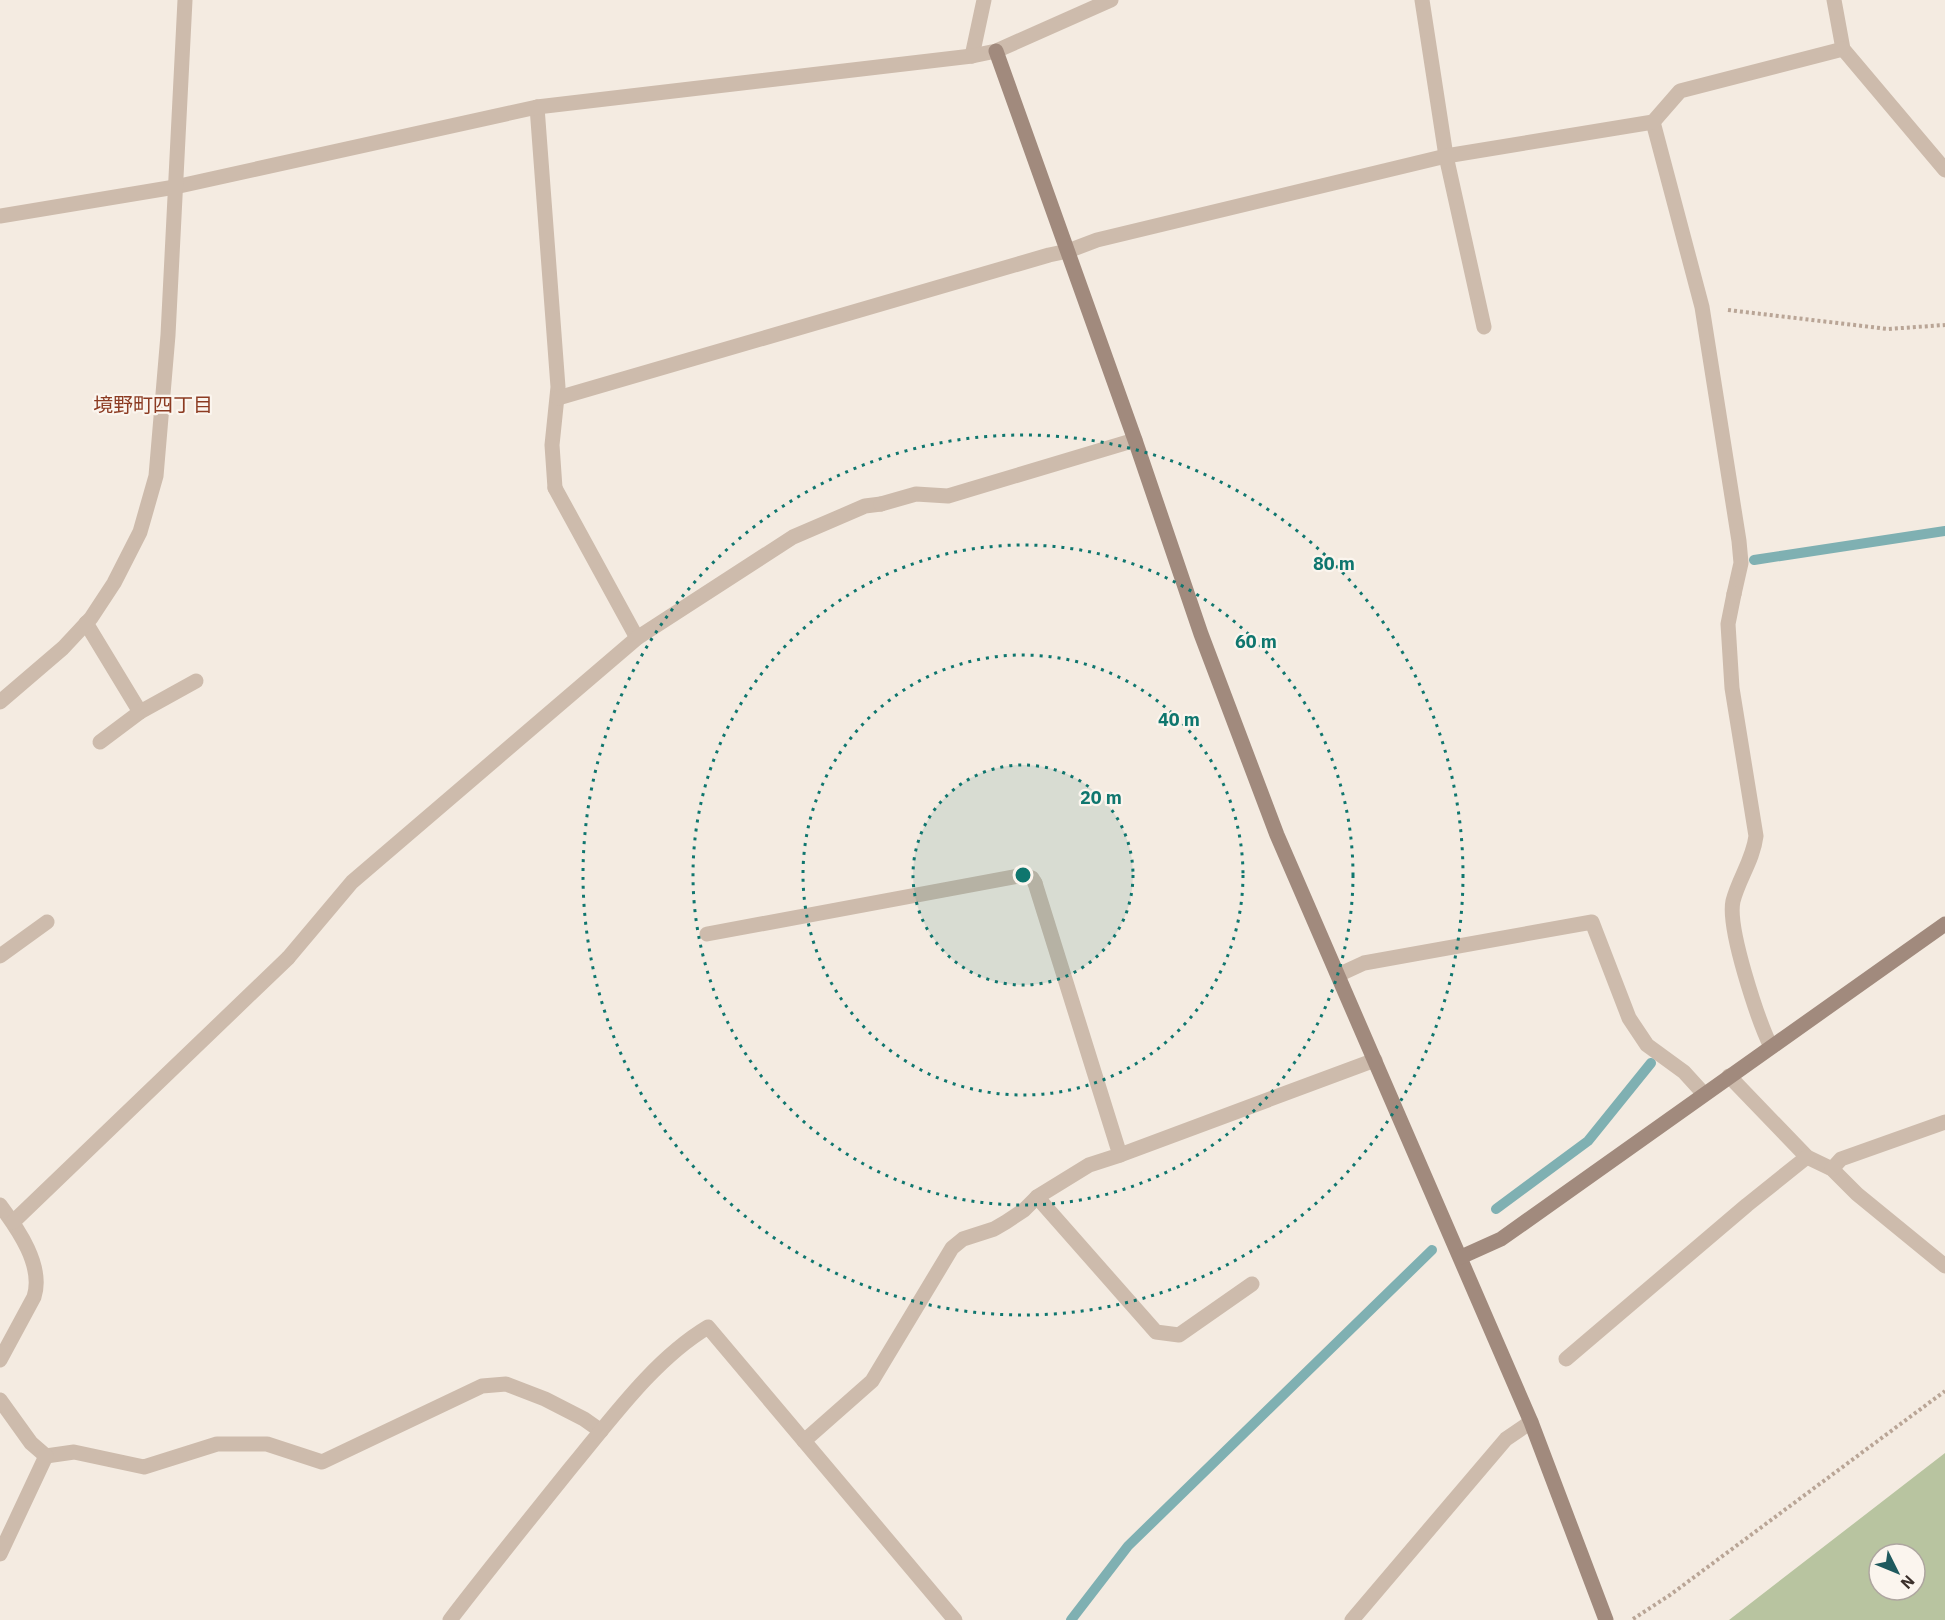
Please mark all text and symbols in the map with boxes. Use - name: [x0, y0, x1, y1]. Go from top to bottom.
- district label: 境野町四丁目: [93, 391, 213, 418]
- text: 80 m: [1313, 552, 1355, 575]
- text: 60 m: [1235, 630, 1277, 653]
- text: 40 m: [1158, 708, 1200, 731]
- text: 20 m: [1080, 786, 1122, 809]
- centre of rings: [1013, 865, 1033, 885]
- north arrow: [1867, 1542, 1927, 1602]
- text: N: [1897, 1571, 1919, 1593]

